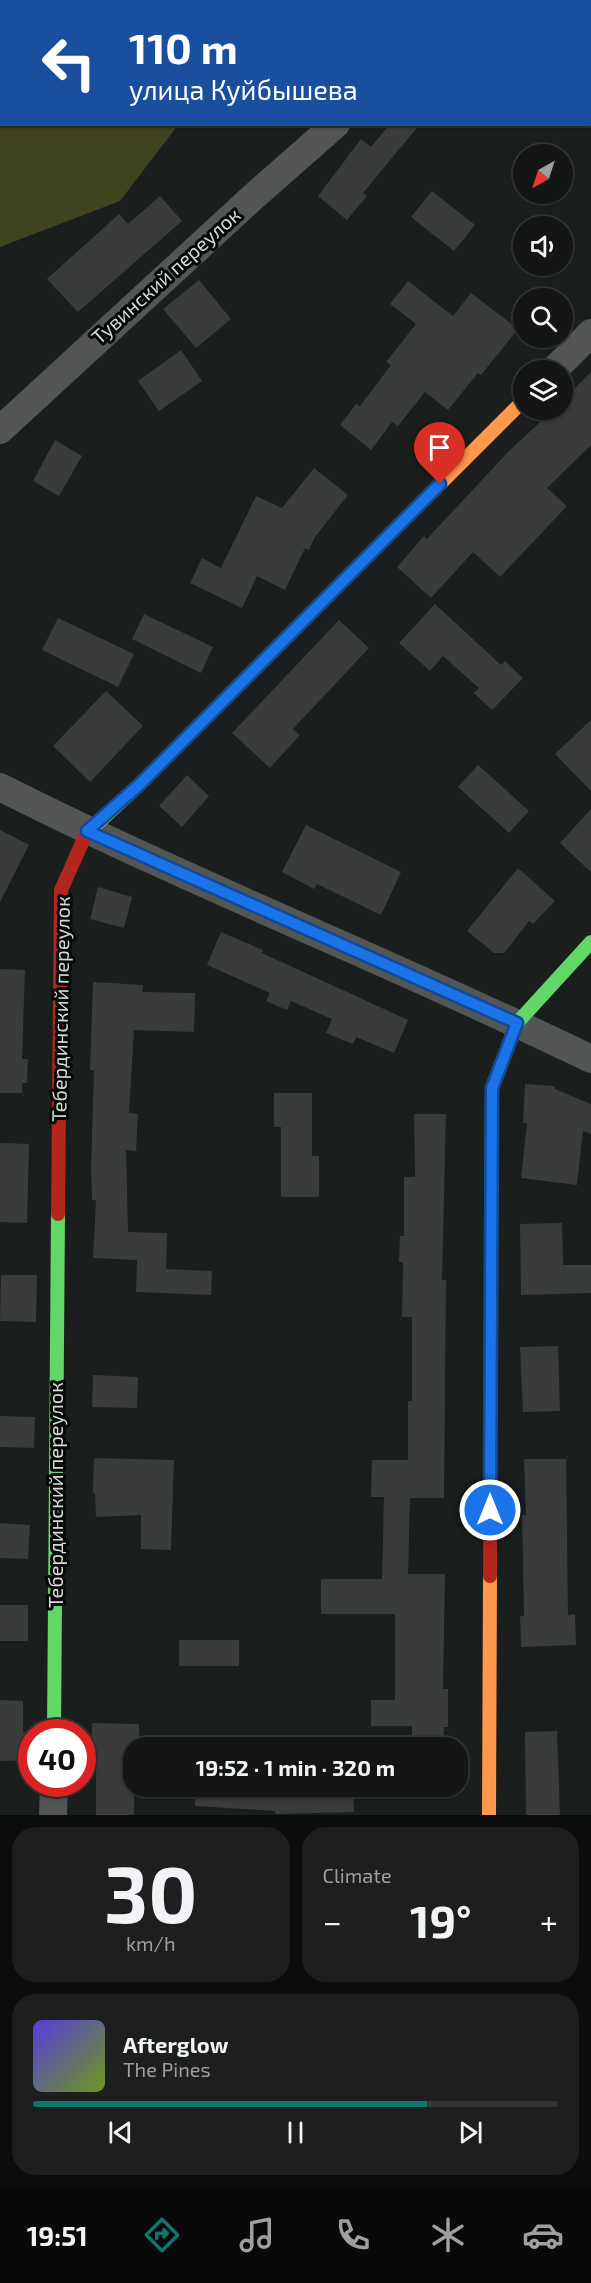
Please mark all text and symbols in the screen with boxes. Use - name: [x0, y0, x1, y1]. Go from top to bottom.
- text: 110 m: [129, 22, 238, 72]
- icon: left: [30, 24, 108, 102]
- text: улица Куйбышева: [129, 73, 358, 105]
- north arrow: [513, 144, 573, 204]
- map controls: [513, 144, 573, 420]
- street label: Тувинский переулок: [86, 202, 246, 349]
- button: sound: [513, 216, 573, 276]
- button: search: [513, 288, 573, 348]
- button: layers: [513, 360, 573, 420]
- pin: [414, 422, 465, 484]
- icon: arrive: [423, 431, 456, 464]
- street label: Тебердинский переулок: [46, 896, 75, 1122]
- street label: Тебердинский переулок: [43, 1382, 68, 1608]
- position arrow: [458, 1478, 522, 1542]
- speed limit sign: 40: [18, 1719, 96, 1797]
- text: 19:52 · 1 min · 320 m: [196, 1754, 395, 1780]
- text: 30: [104, 1845, 197, 1939]
- text: Climate: [323, 1863, 392, 1887]
- text: 19°: [410, 1893, 472, 1947]
- text: −: [323, 1901, 342, 1941]
- text: +: [540, 1901, 558, 1941]
- text: km/h: [126, 1931, 176, 1955]
- text: Afterglow: [123, 2031, 228, 2057]
- text: The Pines: [123, 2057, 211, 2081]
- icon: previous: [104, 2116, 137, 2149]
- icon: pause: [279, 2116, 312, 2149]
- icon: next: [454, 2116, 487, 2149]
- icon: directions: [141, 2214, 183, 2256]
- icon: music: [236, 2214, 278, 2256]
- icon: phone: [332, 2214, 374, 2256]
- icon: climate: [427, 2214, 469, 2256]
- icon: car: [522, 2214, 564, 2256]
- text: 19:51: [27, 2219, 88, 2251]

